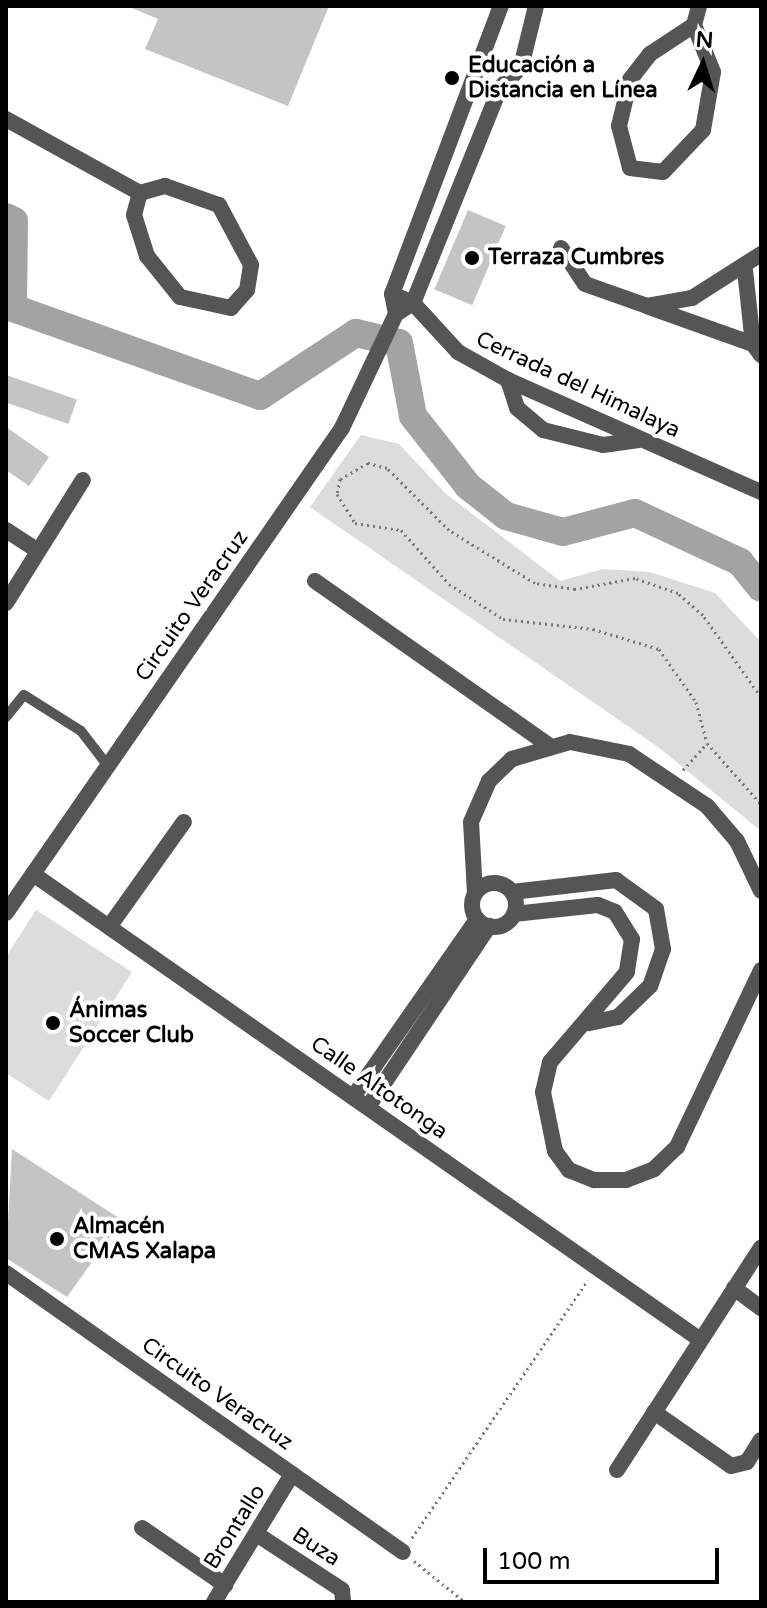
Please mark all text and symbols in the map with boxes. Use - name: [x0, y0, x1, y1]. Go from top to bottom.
- north arrow: [663, 24, 743, 104]
- text: N: [695, 26, 714, 54]
- place label: Educación a Distancia en Línea: [468, 52, 658, 104]
- marker: Educación a Distancia en Línea: [443, 69, 461, 87]
- place label: Terraza Cumbres: [488, 245, 664, 271]
- marker: Terraza Cumbres: [463, 249, 481, 267]
- street label: Cerrada del Himalaya: [472, 326, 684, 444]
- street label: Circuito Veracruz: [130, 525, 254, 687]
- place label: Ánimas Soccer Club: [69, 997, 194, 1048]
- marker: Ánimas Soccer Club: [44, 1014, 62, 1032]
- street label: Calle Altotonga: [305, 1031, 453, 1145]
- place label: Almacén CMAS Xalapa: [73, 1213, 216, 1264]
- marker: Almacén CMAS Xalapa: [48, 1230, 66, 1248]
- street label: Circuito Veracruz: [136, 1332, 298, 1456]
- street label: Brontallo: [199, 1480, 271, 1574]
- street label: Buza: [287, 1522, 345, 1572]
- scale bar: [487, 1532, 723, 1582]
- text: 100 m: [497, 1547, 571, 1576]

